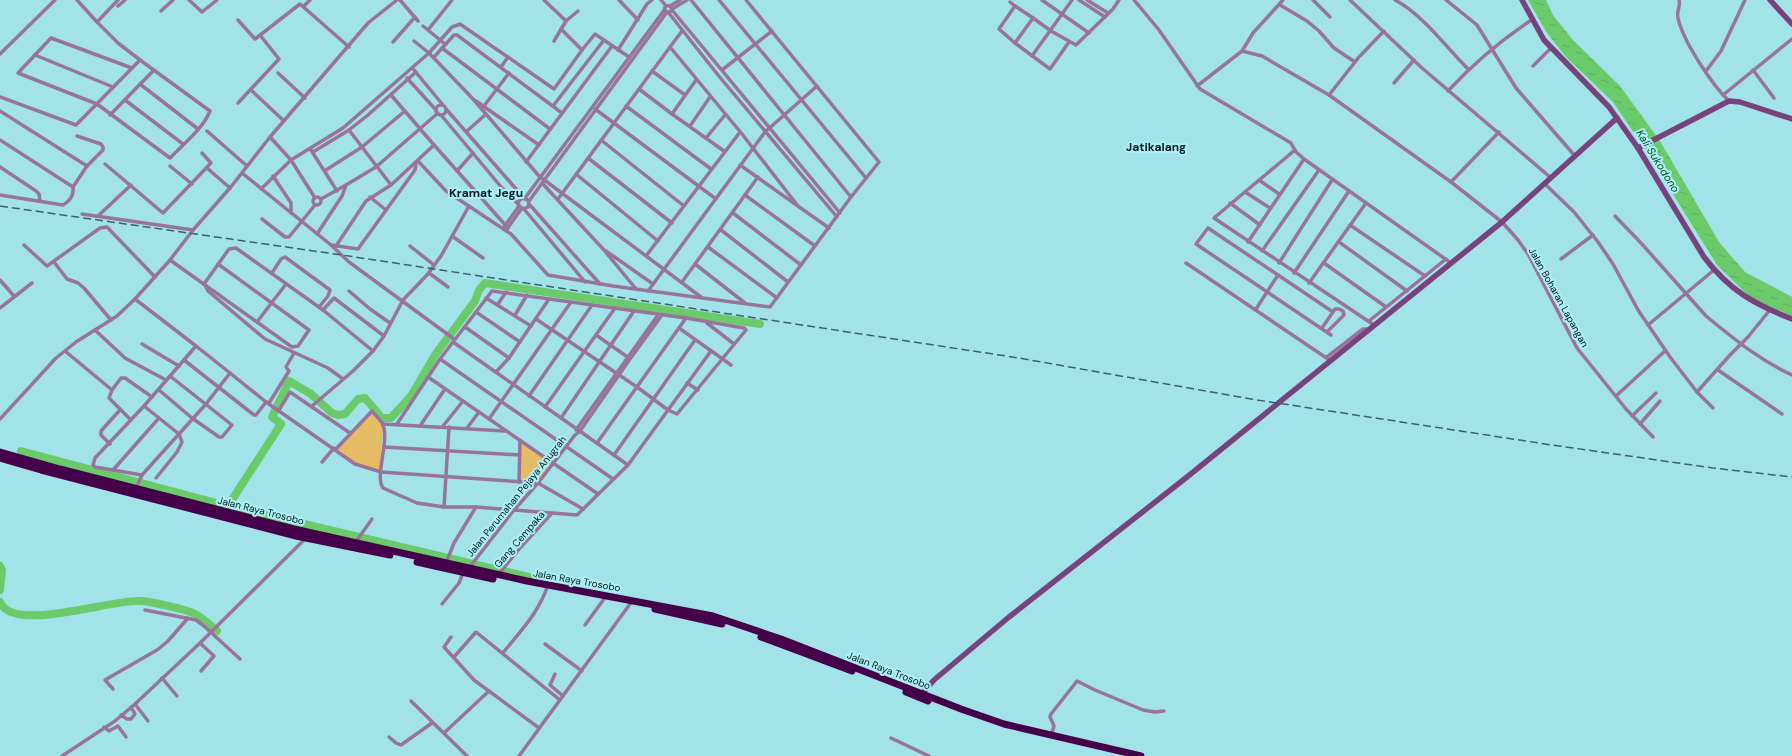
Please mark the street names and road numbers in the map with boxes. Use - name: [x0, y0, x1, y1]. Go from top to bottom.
- street label: Jalan Boharan Lapangan: [1526, 245, 1592, 350]
- street label: Jalan Perumahan Pejaya Anugrah: [464, 433, 569, 559]
- street label: Jalan Raya Trosobo: [216, 493, 305, 528]
- street label: Gang Cempaka: [491, 508, 548, 570]
- street label: Jalan Raya Trosobo: [532, 566, 622, 595]
- street label: Jalan Raya Trosobo: [845, 649, 933, 692]

